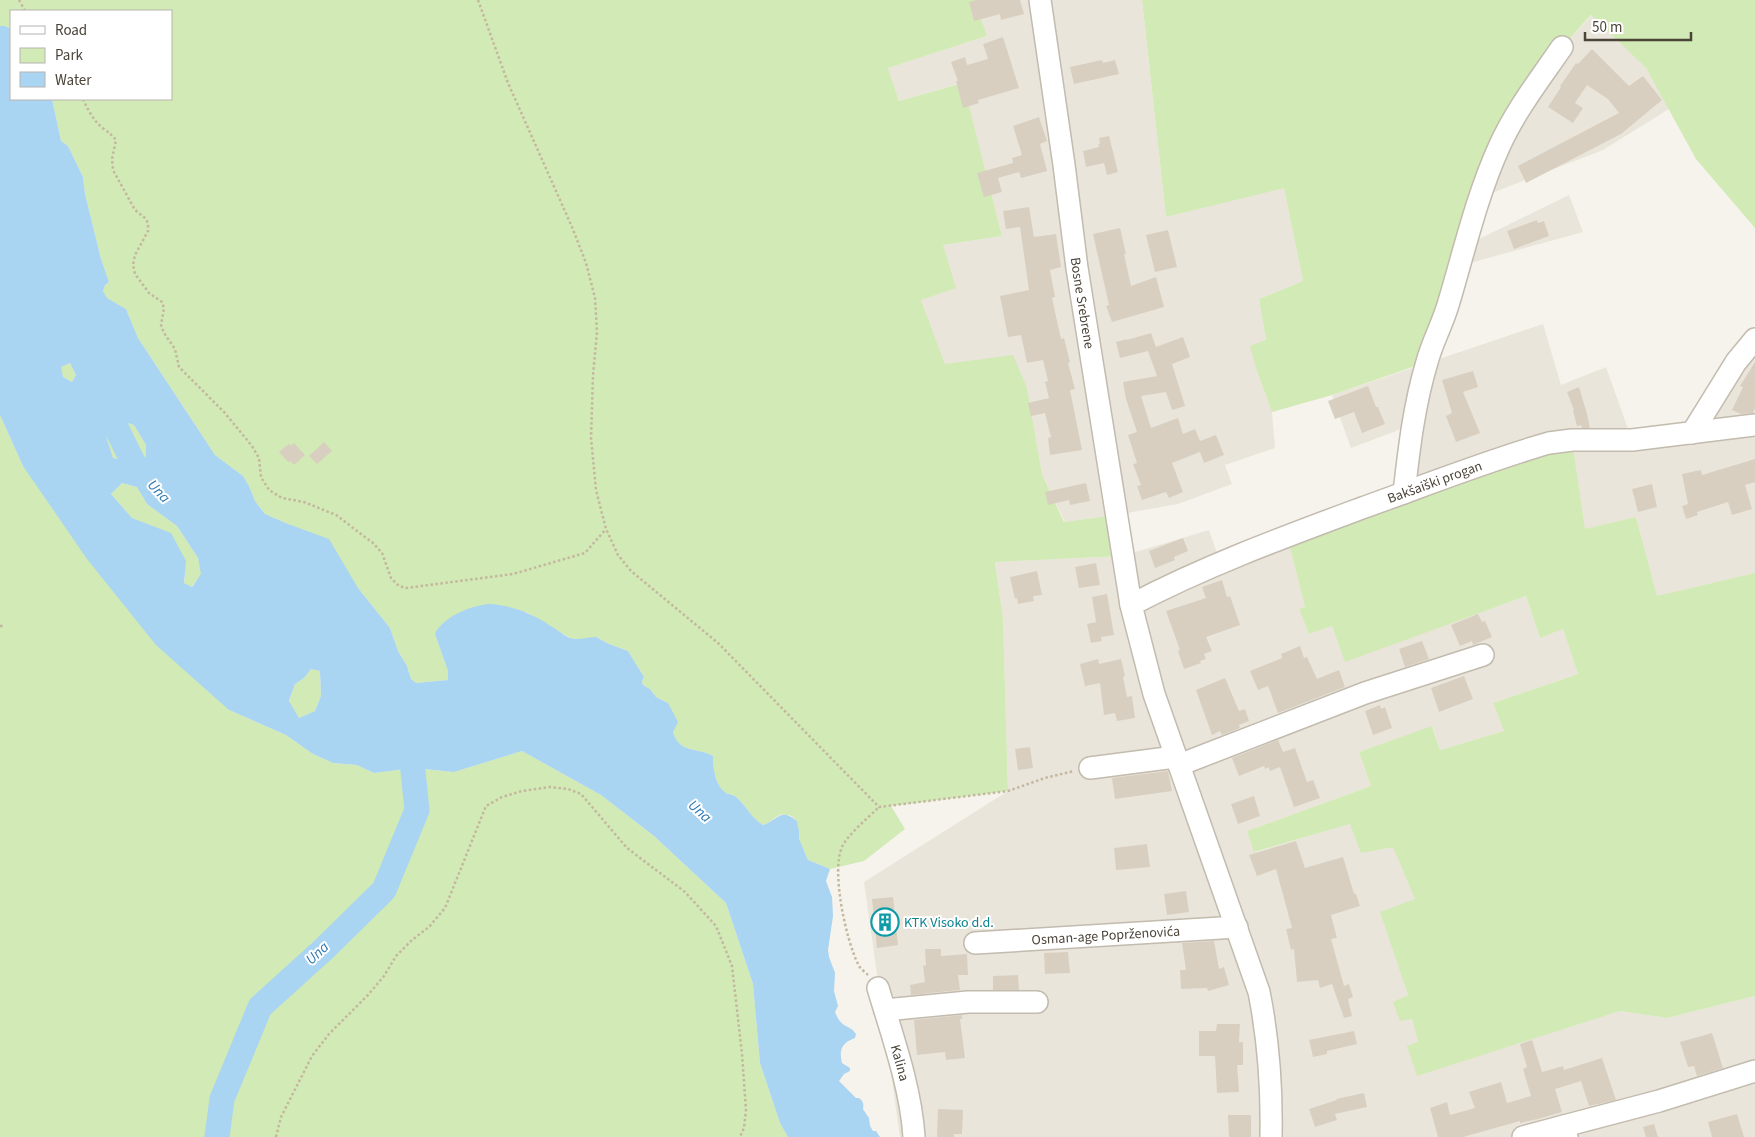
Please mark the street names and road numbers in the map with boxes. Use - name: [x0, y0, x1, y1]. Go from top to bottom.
- street label: Bosne Srebrene: [1065, 256, 1099, 350]
- street label: Bakšaiški progan: [1385, 456, 1485, 509]
- street label: Osman-age Poprženovića: [1031, 922, 1181, 951]
- street label: Kalina: [885, 1042, 914, 1083]

